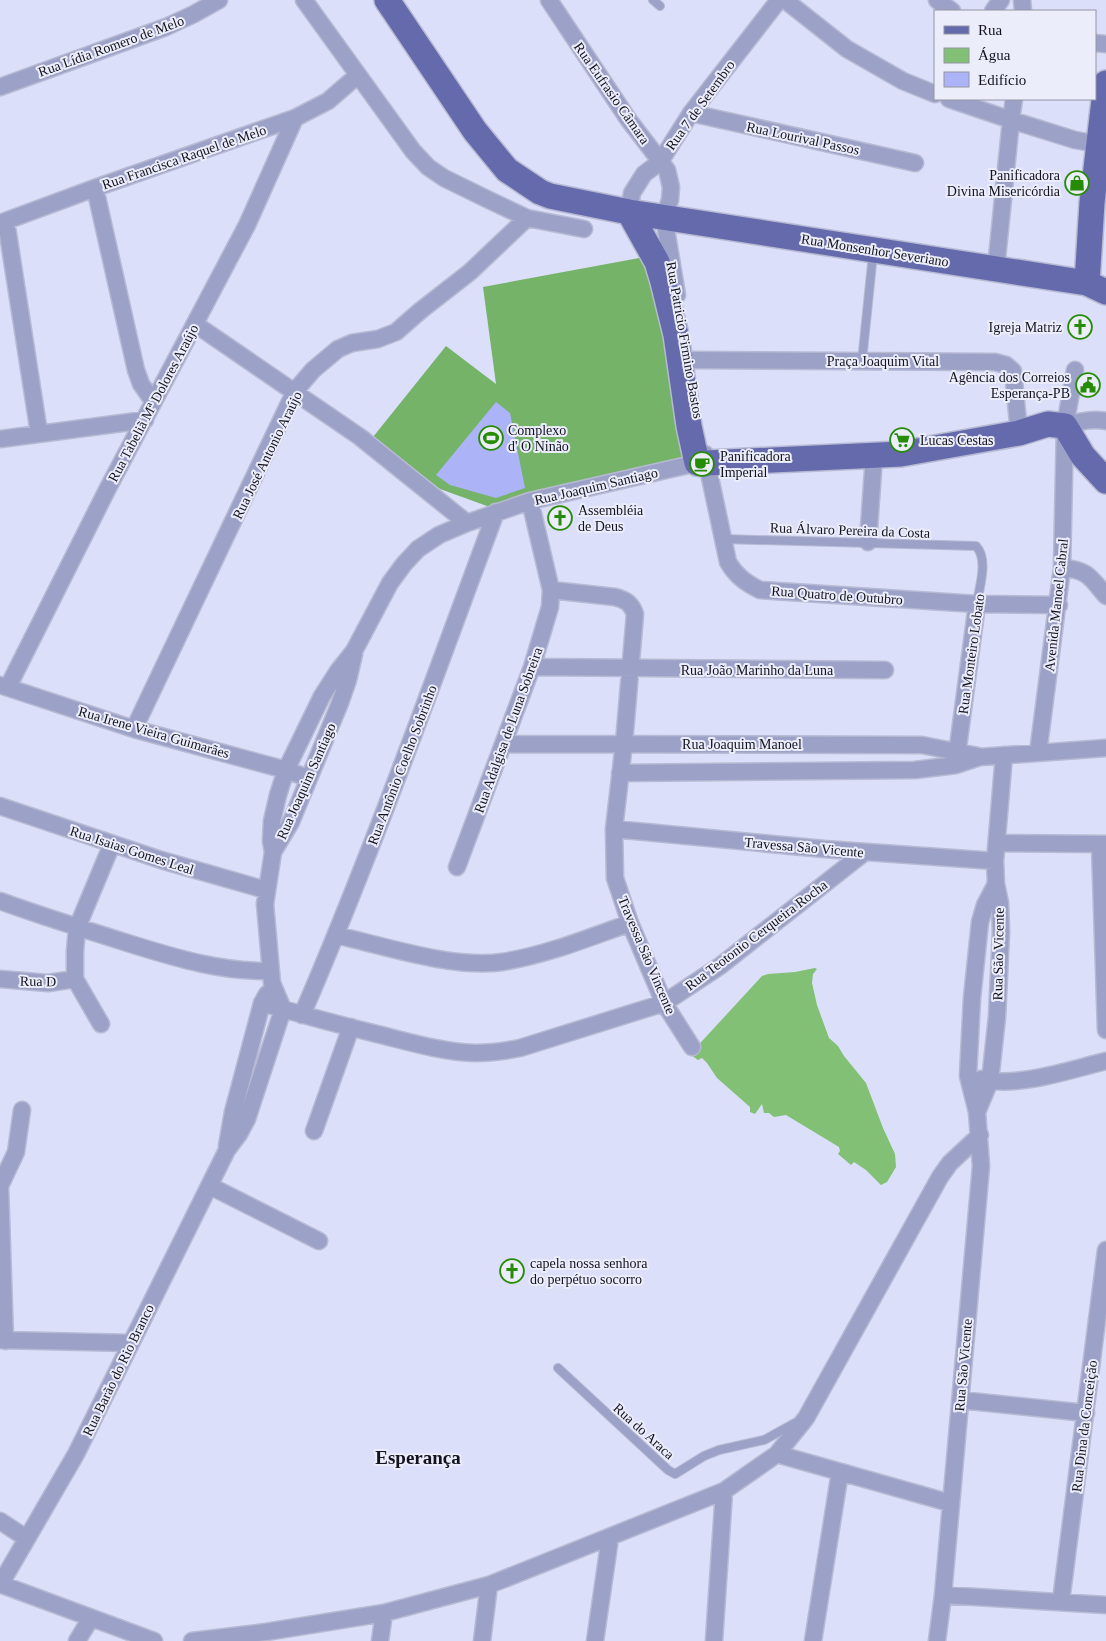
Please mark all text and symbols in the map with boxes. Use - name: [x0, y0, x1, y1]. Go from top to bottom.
- legend: [934, 10, 1096, 100]
- street label: Rua Lídia Romero de Melo: [36, 13, 186, 80]
- text: Rua: [978, 22, 1003, 38]
- street label: Rua Eufrasio Câmara: [571, 40, 653, 148]
- text: Água: [978, 47, 1011, 63]
- street label: Rua 7 de Setembro: [663, 58, 738, 153]
- text: Edifício: [978, 72, 1026, 88]
- street label: Rua Lourival Passos: [745, 119, 861, 158]
- street label: Rua Francisca Raquel de Melo: [100, 122, 268, 193]
- place label: Panificadora Divina Misericórdia: [947, 168, 1061, 199]
- shop icon: Panificadora Divina Misericórdia: [1064, 170, 1090, 196]
- street label: Rua Monsenhor Severiano: [800, 231, 950, 270]
- street label: Rua Patricio Firmino Bastos: [663, 260, 706, 420]
- church icon: Igreja Matriz: [1067, 314, 1093, 340]
- place label: Igreja Matriz: [989, 320, 1062, 335]
- street label: Rua Tabeliã Mª Dolores Araújo: [105, 322, 201, 484]
- street label: Praça Joaquim Vital: [827, 354, 939, 369]
- place label: Agência dos Correios Esperança-PB: [949, 370, 1070, 401]
- public building icon: Agência dos Correios Esperança-PB: [1075, 372, 1101, 398]
- street label: Rua José Antonio Araújo: [230, 389, 305, 522]
- place label: Complexo d' O Ninão: [508, 423, 569, 454]
- sports icon: Complexo d' O Ninão: [478, 425, 504, 451]
- supermarket icon: Lucas Cestas: [889, 427, 915, 453]
- place label: Lucas Cestas: [920, 433, 993, 448]
- place label: Panificadora Imperial: [720, 449, 792, 480]
- cafe icon: Panificadora Imperial: [689, 451, 715, 477]
- street label: Rua Joaquim Santiago: [533, 465, 659, 508]
- place label: Assembléia de Deus: [578, 503, 644, 534]
- church icon: Assembléia de Deus: [547, 505, 573, 531]
- street label: Rua Álvaro Pereira da Costa: [770, 519, 931, 541]
- street label: Avenida Manoel Cabral: [1042, 538, 1071, 672]
- street label: Rua Quatro de Outubro: [771, 583, 903, 608]
- street label: Rua Monteiro Lobato: [956, 593, 987, 715]
- street label: Rua Adalgisa de Luna Sobreira: [472, 645, 546, 815]
- street label: Rua João Marinho da Luna: [681, 663, 834, 678]
- street label: Rua Antônio Coelho Sobrinho: [365, 683, 440, 847]
- street label: Rua Irene Vieira Guimarães: [77, 704, 231, 761]
- street label: Rua Joaquim Santiago: [274, 721, 339, 842]
- street label: Rua Joaquim Manoel: [682, 737, 802, 752]
- street label: Rua Isaias Gomes Leal: [68, 823, 196, 878]
- street label: Travessa São Vicente: [744, 835, 864, 860]
- street label: Rua Teotonio Cerqueira Rocha: [683, 877, 831, 994]
- street label: Travessa São Vincente: [615, 894, 678, 1016]
- street label: Rua São Vicente: [990, 907, 1007, 1001]
- street label: Rua D: [20, 974, 56, 989]
- place label: capela nossa senhora do perpétuo socorro: [530, 1256, 648, 1287]
- church icon: capela nossa senhora do perpétuo socorro: [499, 1258, 525, 1284]
- street label: Rua Barão do Rio Branco: [80, 1302, 157, 1439]
- street label: Rua São Vicente: [952, 1318, 975, 1412]
- street label: Rua Dina da Conceição: [1069, 1359, 1100, 1493]
- street label: Rua do Araca: [610, 1400, 678, 1463]
- district label: Esperança: [375, 1447, 461, 1468]

